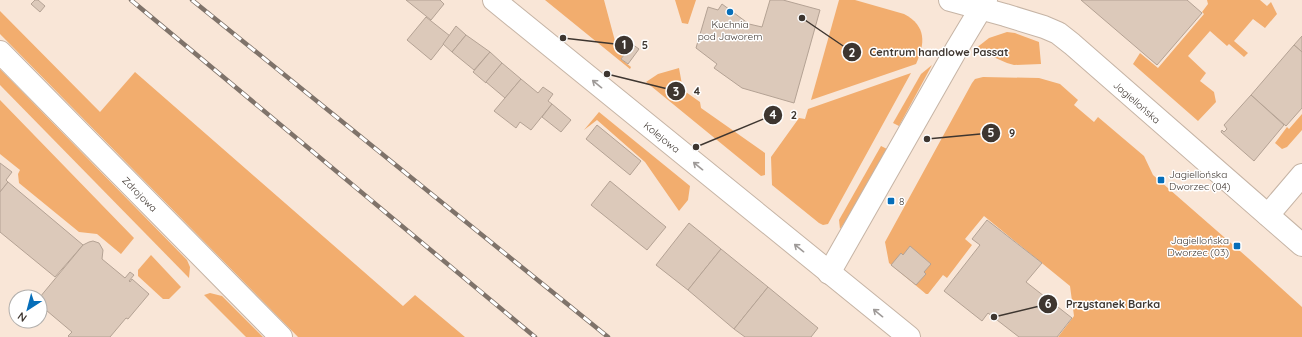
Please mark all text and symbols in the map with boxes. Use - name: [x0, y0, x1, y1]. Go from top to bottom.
- marker: Kuchnia pod Jaworem: [725, 7, 735, 17]
- place label: Kuchnia pod Jaworem: [698, 18, 762, 43]
- callout: 5: [614, 33, 656, 56]
- text: 1: [622, 37, 626, 52]
- text: 5: [642, 38, 648, 52]
- callout: Centrum handlowe Passat: [842, 41, 1017, 64]
- text: 2: [849, 45, 856, 60]
- text: Centrum handlowe Passat: [869, 45, 1009, 59]
- street label: Jagiellońska: [1110, 78, 1163, 126]
- one-way arrow: [592, 80, 603, 89]
- callout: 4: [666, 80, 709, 103]
- text: 3: [673, 84, 679, 99]
- text: 4: [694, 84, 701, 98]
- callout: 2: [763, 103, 805, 126]
- text: 4: [769, 107, 777, 122]
- text: 2: [791, 108, 797, 122]
- street label: Kolejowa: [641, 119, 682, 156]
- callout: 9: [981, 122, 1023, 145]
- text: 5: [988, 125, 995, 140]
- text: 9: [1009, 126, 1015, 140]
- one-way arrow: [693, 162, 703, 171]
- place label: Jagiellońska Dworzec (04): [1169, 168, 1231, 193]
- street label: Zdrojowa: [119, 174, 160, 215]
- marker: Jagiellońska Dworzec (04): [1156, 175, 1166, 185]
- place label: 8: [899, 195, 904, 208]
- marker: 8: [886, 196, 896, 206]
- place label: Jagiellońska Dworzec (03): [1167, 234, 1229, 259]
- marker: Jagiellońska Dworzec (03): [1232, 241, 1242, 251]
- one-way arrow: [793, 244, 804, 253]
- north arrow: [8, 289, 48, 329]
- callout: Przystanek Barka: [1038, 292, 1168, 315]
- text: 6: [1045, 296, 1052, 311]
- text: Przystanek Barka: [1066, 297, 1160, 311]
- one-way arrow: [873, 308, 884, 317]
- text: N: [15, 309, 30, 325]

